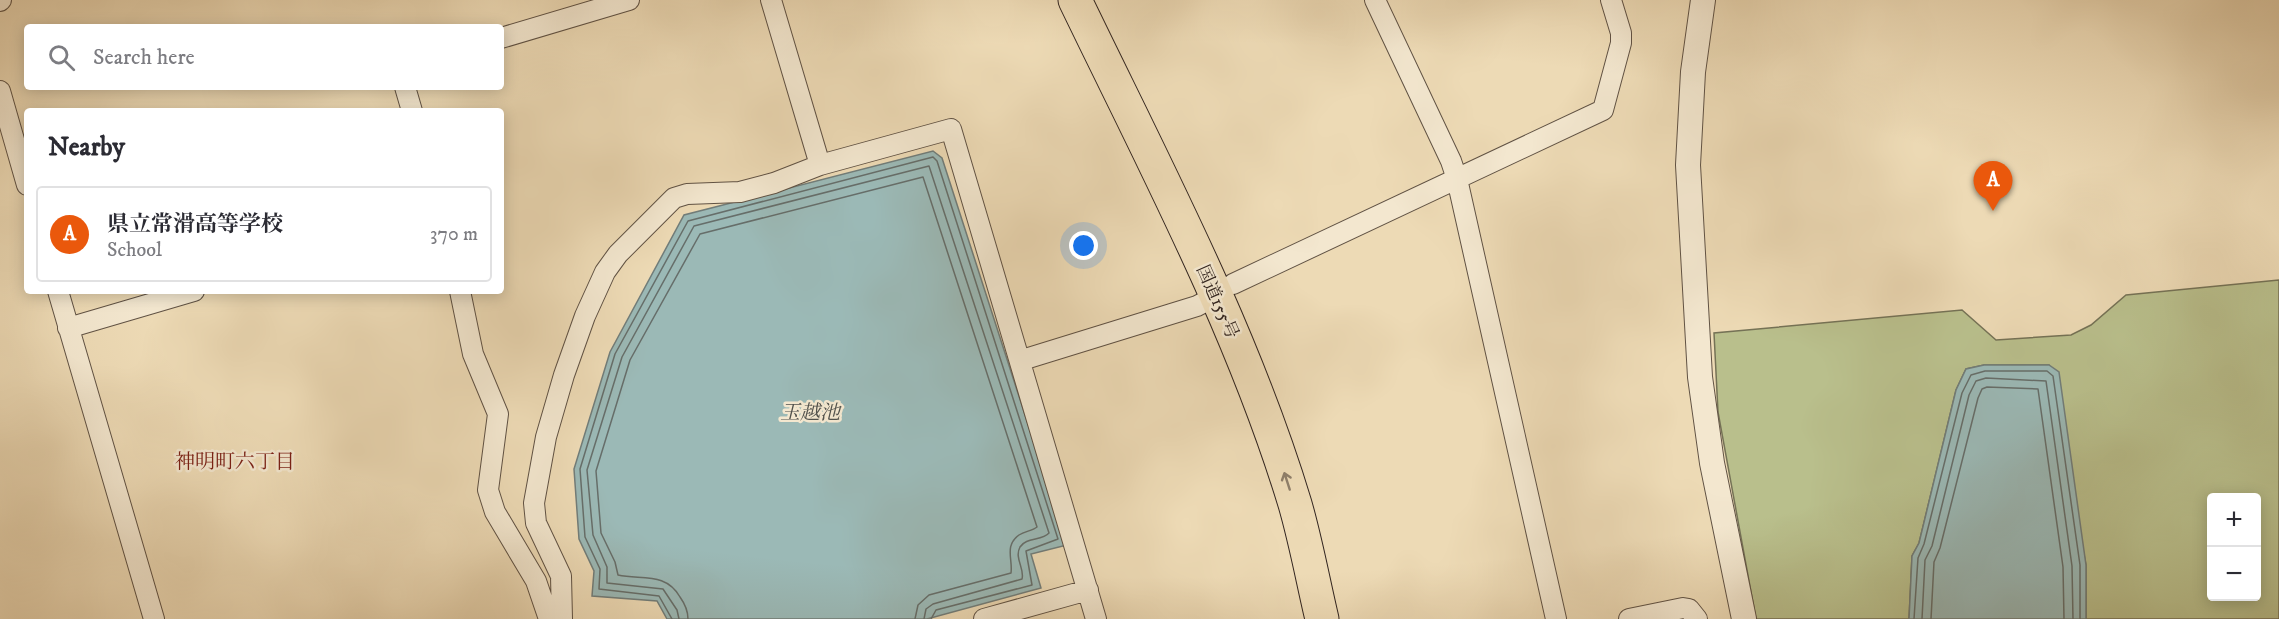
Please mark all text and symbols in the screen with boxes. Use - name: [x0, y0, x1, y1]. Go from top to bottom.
- search box: [24, 24, 504, 90]
- icon: search: [45, 41, 78, 74]
- text: Search here: [93, 44, 195, 71]
- text: Nearby: [48, 131, 125, 164]
- pin: A: [1974, 162, 2012, 211]
- text: 県立常滑高等学校: [107, 211, 283, 238]
- text: A: [63, 222, 76, 247]
- text: 370 m: [430, 222, 478, 247]
- your location: [1069, 231, 1098, 260]
- text: School: [107, 238, 162, 263]
- street label: 国道155号: [1191, 262, 1243, 342]
- water label: 玉越池: [780, 401, 842, 426]
- district label: 神明町六丁目: [175, 450, 295, 475]
- one-way arrow: [1281, 472, 1292, 491]
- map controls: [2207, 493, 2261, 601]
- button: +: [2207, 493, 2261, 547]
- button: −: [2207, 547, 2261, 601]

